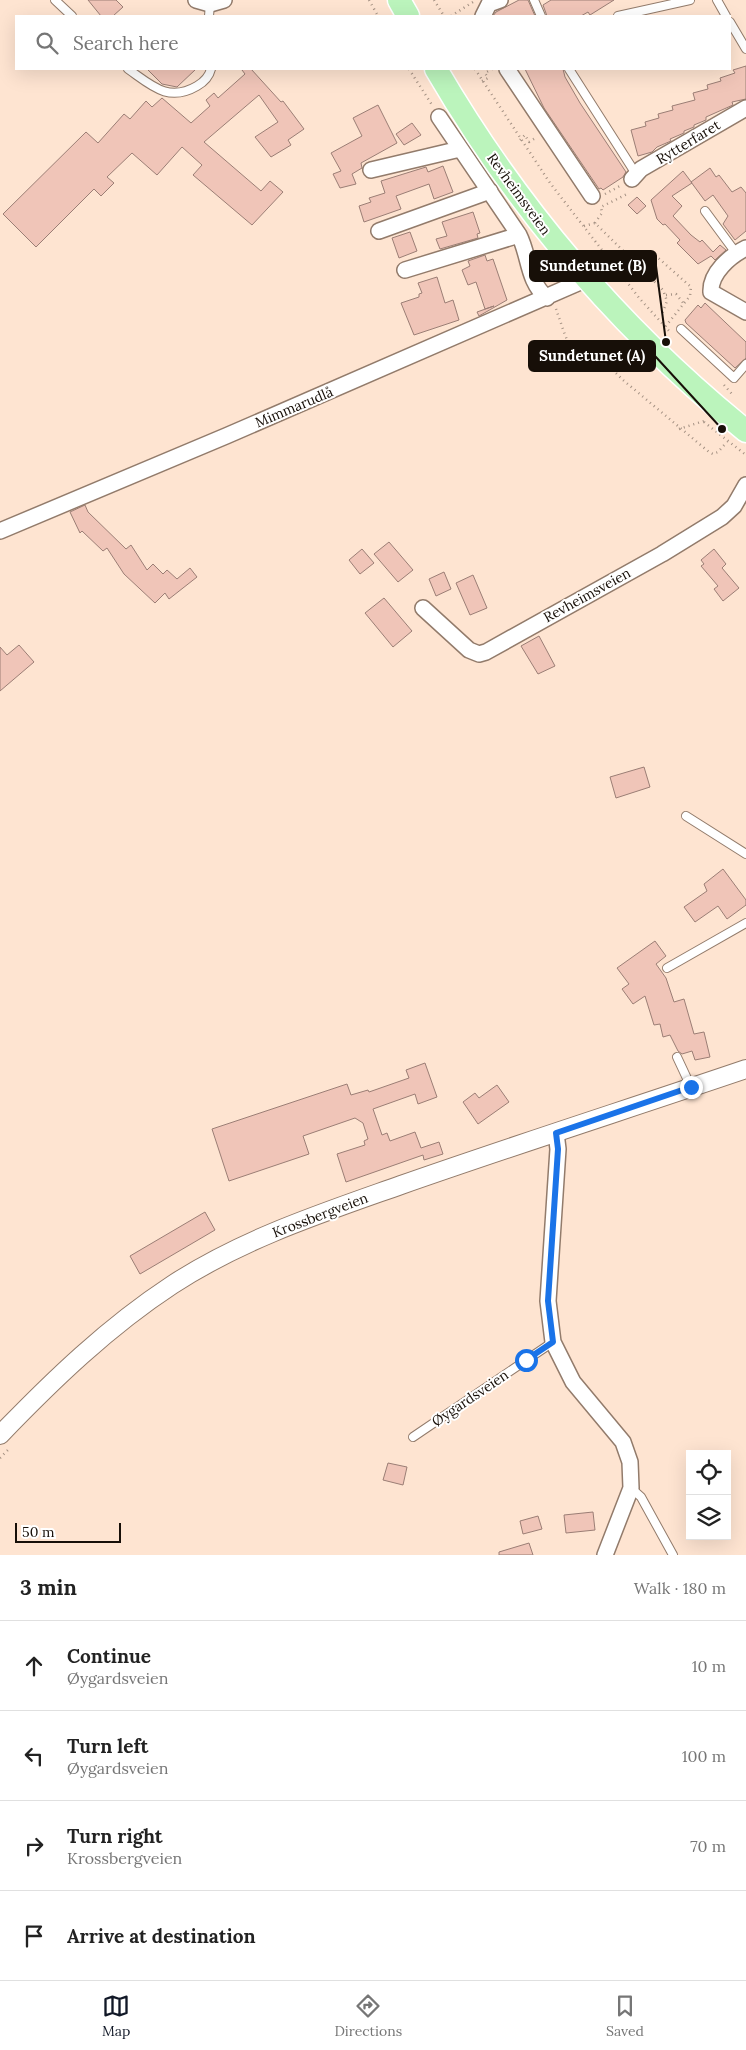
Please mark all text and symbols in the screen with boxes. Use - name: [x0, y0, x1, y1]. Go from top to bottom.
- search box: [15, 15, 731, 70]
- icon: search: [33, 29, 61, 57]
- text: Search here: [73, 31, 179, 55]
- street label: Rytterfaret: [653, 116, 724, 168]
- street label: Revheimsveien: [483, 150, 555, 239]
- callout: Sundetunet (B): [530, 251, 656, 281]
- text: Sundetunet (B): [540, 256, 647, 276]
- callout: Sundetunet (A): [529, 341, 655, 371]
- text: Sundetunet (A): [539, 346, 646, 366]
- street label: Mimmarudlå: [252, 383, 336, 431]
- street label: Revheimsveien: [540, 563, 634, 626]
- route end: [680, 1076, 703, 1099]
- street label: Krossbergveien: [270, 1188, 371, 1241]
- route start: [515, 1349, 538, 1372]
- street label: Øygardsveien: [428, 1365, 512, 1430]
- map controls: [686, 1450, 731, 1540]
- button: locate: [686, 1450, 731, 1495]
- button: layers: [686, 1495, 731, 1540]
- scale bar: [15, 1520, 121, 1543]
- text: 50 m: [22, 1523, 55, 1541]
- text: 3 min: [20, 1574, 77, 1601]
- text: Walk · 180 m: [634, 1578, 726, 1598]
- text: Continue: [67, 1644, 151, 1668]
- icon: ahead: [20, 1652, 48, 1680]
- text: 10 m: [692, 1656, 726, 1676]
- text: Øygardsveien: [67, 1668, 168, 1688]
- text: Turn left: [67, 1734, 148, 1758]
- icon: left: [20, 1742, 48, 1770]
- text: 100 m: [682, 1746, 726, 1766]
- text: Øygardsveien: [67, 1758, 168, 1778]
- text: Turn right: [67, 1824, 163, 1848]
- icon: right: [20, 1832, 48, 1860]
- text: 70 m: [690, 1836, 726, 1856]
- text: Krossbergveien: [67, 1848, 182, 1868]
- icon: arrive: [20, 1922, 48, 1950]
- text: Arrive at destination: [67, 1924, 256, 1948]
- tab: Map: [102, 1992, 130, 2040]
- tab: Directions: [334, 1992, 402, 2040]
- tab: Saved: [606, 1992, 644, 2040]

